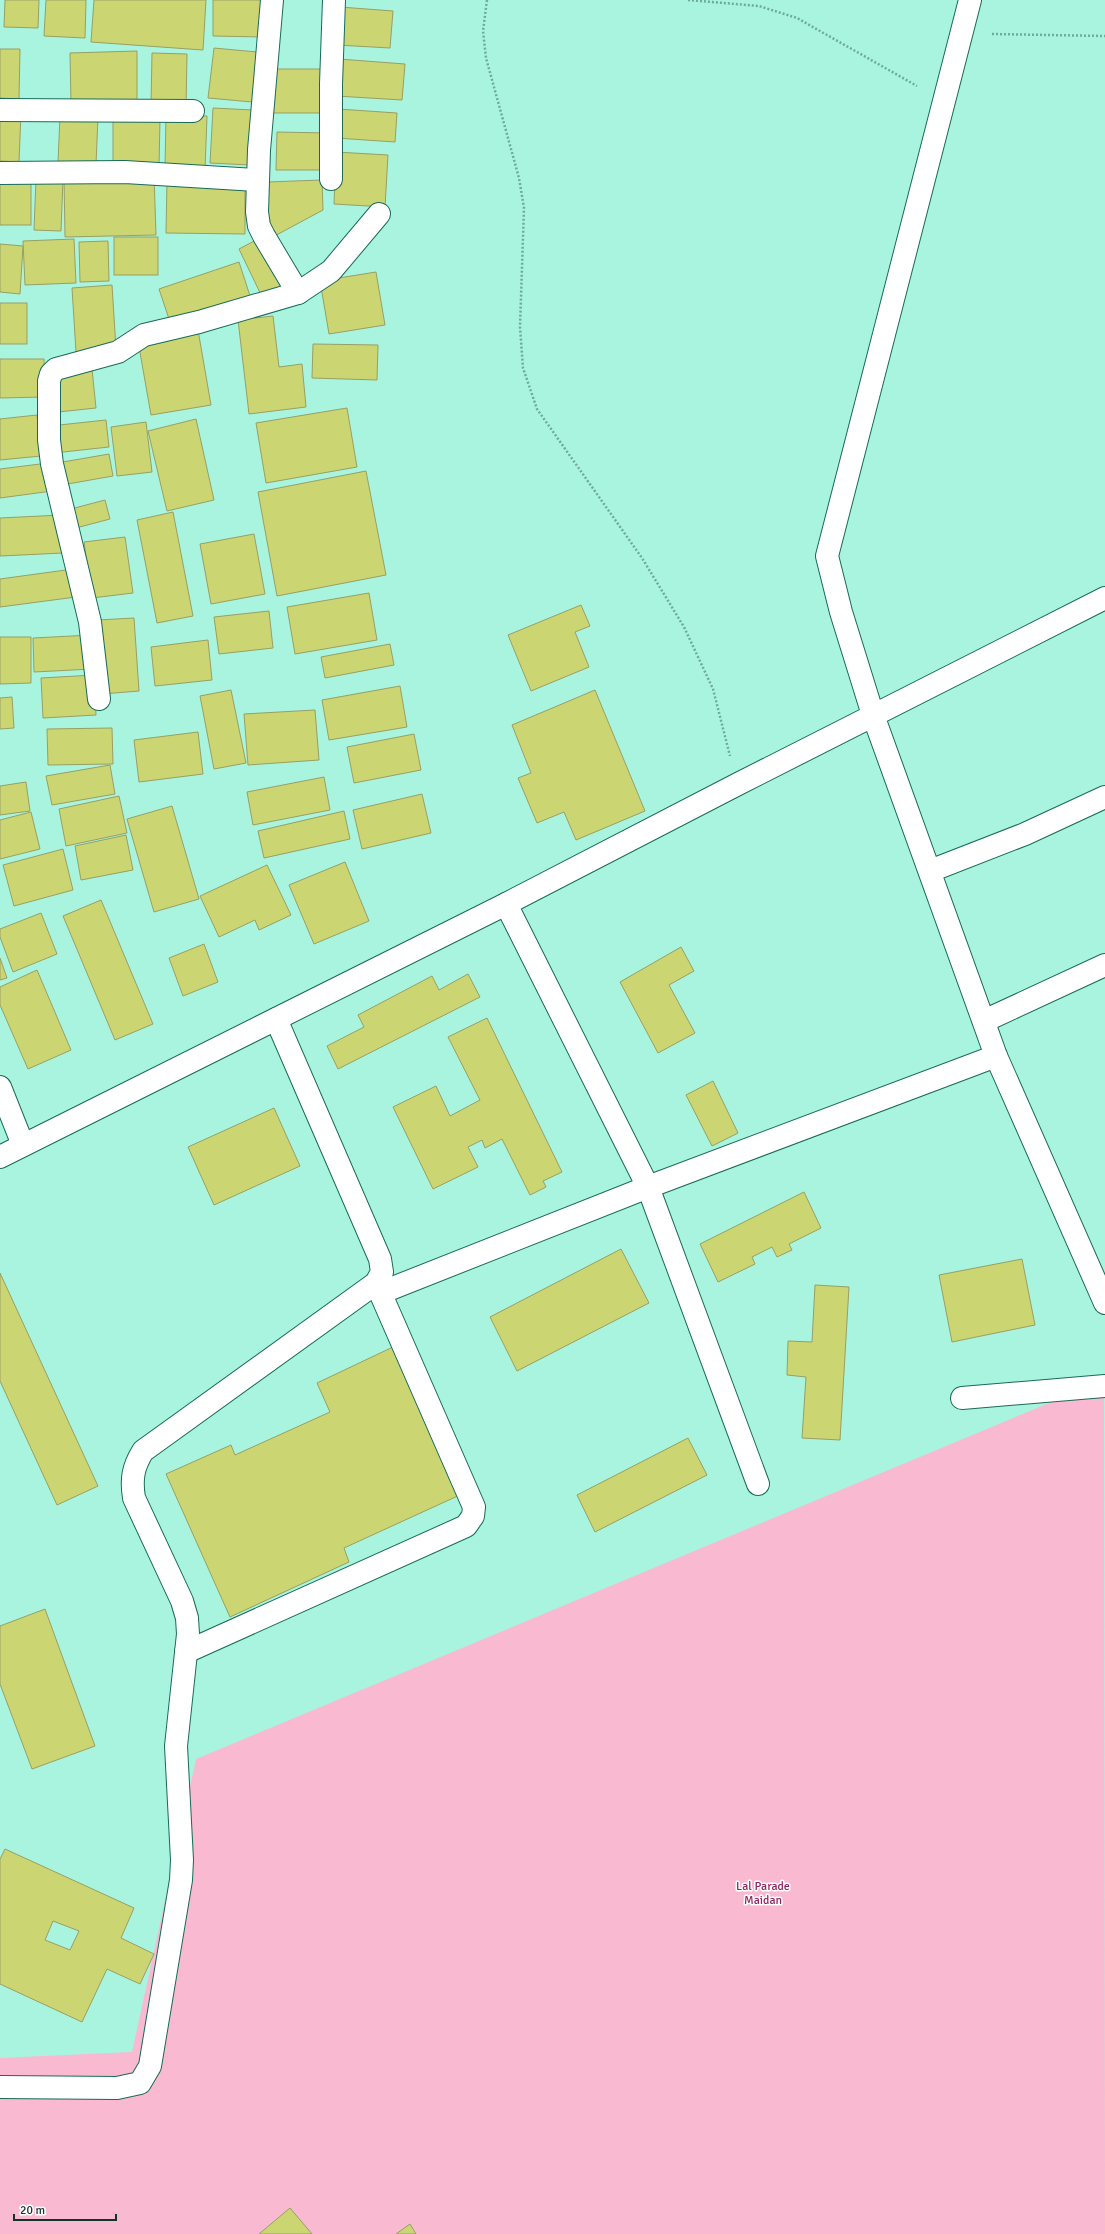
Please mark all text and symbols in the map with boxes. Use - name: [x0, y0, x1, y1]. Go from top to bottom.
- park label: Lal Parade Maidan: [736, 1879, 790, 1908]
- scale bar: [14, 2196, 116, 2222]
- text: 20 m: [20, 2203, 45, 2218]

